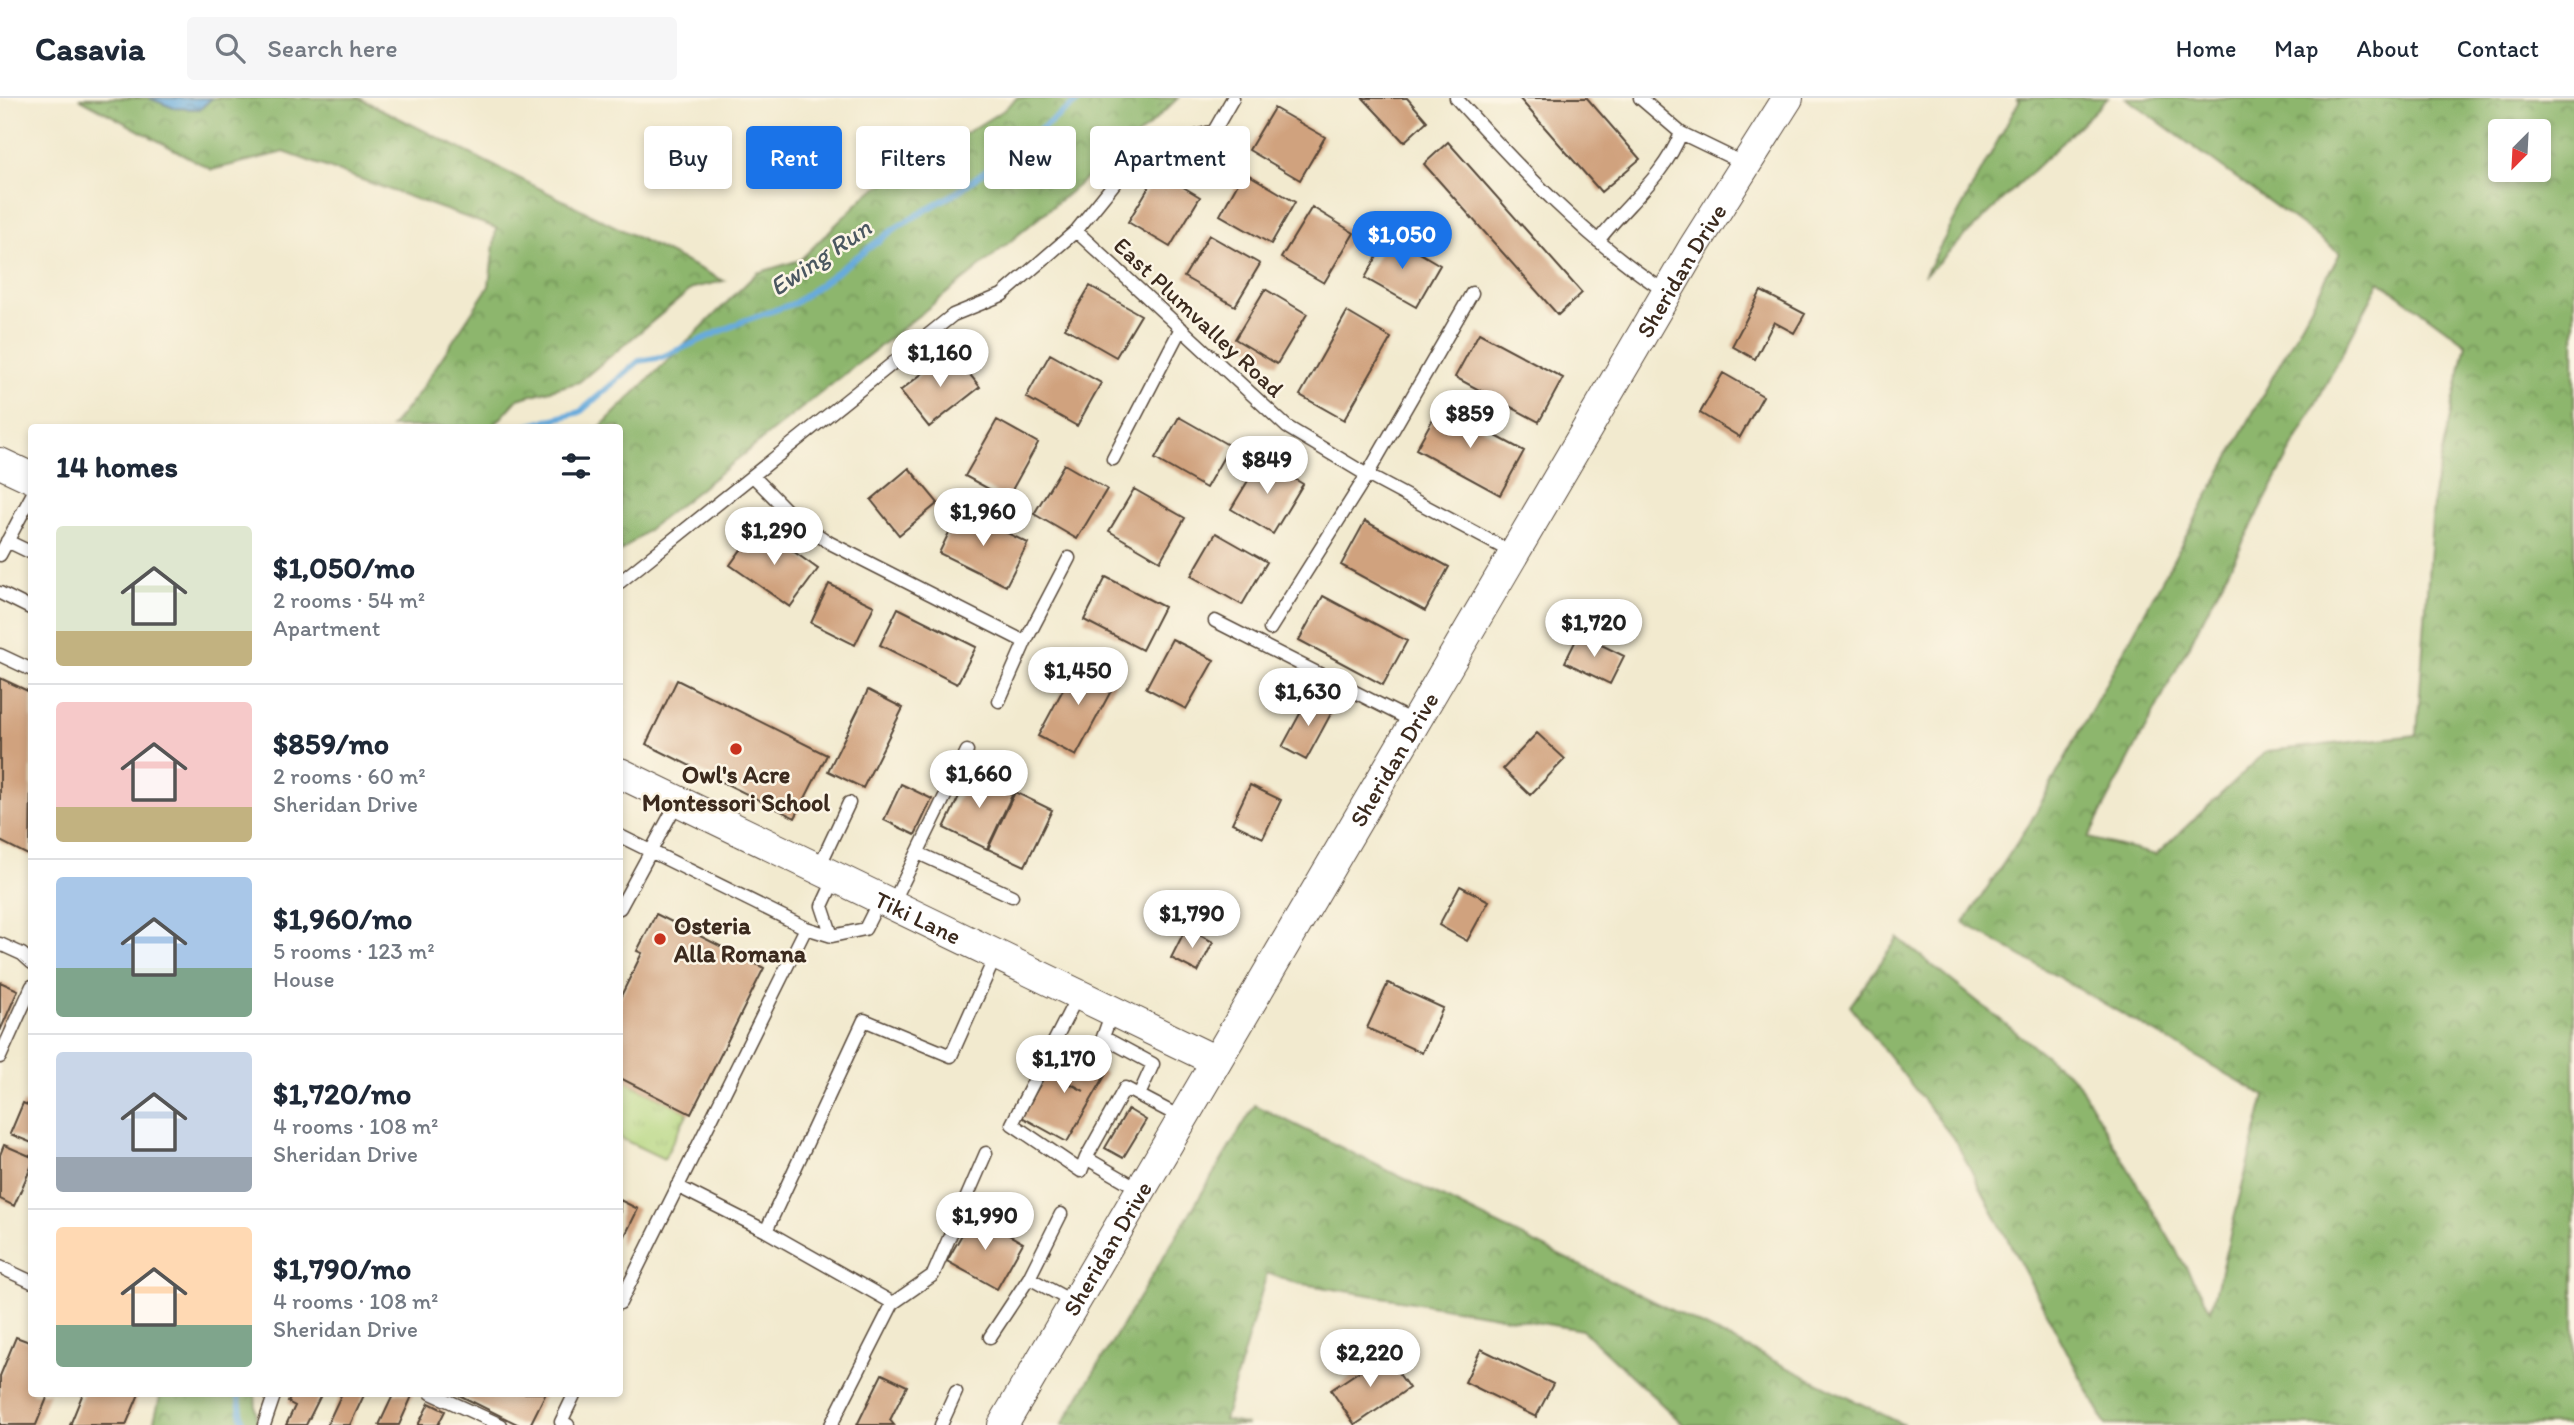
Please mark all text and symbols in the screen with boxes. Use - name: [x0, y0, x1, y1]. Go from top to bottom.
- search box: [187, 17, 677, 80]
- text: Casavia: [35, 29, 145, 68]
- icon: search: [211, 29, 249, 67]
- text: Search here: [267, 32, 398, 64]
- text: Home: [2176, 34, 2236, 63]
- text: Map: [2274, 34, 2318, 63]
- text: About: [2356, 34, 2419, 63]
- text: Contact: [2457, 34, 2539, 63]
- north arrow: [2488, 119, 2552, 182]
- map controls: [2488, 119, 2551, 182]
- chip: Buy: [644, 126, 732, 189]
- chip: Rent: [746, 126, 842, 189]
- chip: Filters: [856, 126, 970, 189]
- chip: New: [984, 126, 1076, 189]
- chip: Apartment: [1090, 126, 1250, 189]
- street label: Sheridan Drive: [1629, 198, 1732, 342]
- water label: Ewing Run: [763, 211, 877, 303]
- pin: $1,050: [1345, 212, 1459, 271]
- text: $1,050: [1368, 220, 1436, 248]
- street label: East Plumvalley Road: [1108, 231, 1290, 403]
- pin: $1,160: [883, 330, 997, 389]
- text: $1,160: [908, 338, 972, 366]
- pin: $859: [1429, 390, 1511, 450]
- text: $859: [1446, 399, 1494, 427]
- pin: $849: [1226, 436, 1308, 496]
- text: $849: [1242, 445, 1292, 473]
- icon: filters: [557, 447, 595, 485]
- text: 14 homes: [56, 448, 178, 485]
- pin: $1,960: [926, 489, 1040, 548]
- text: $1,960: [950, 497, 1016, 525]
- pin: $1,290: [717, 508, 831, 567]
- text: $1,290: [741, 516, 807, 544]
- text: $1,050/mo: [273, 549, 415, 586]
- icon: home: [112, 554, 196, 638]
- text: 2 rooms · 54 m²: [273, 586, 425, 614]
- pin: $1,720: [1537, 600, 1651, 659]
- text: $1,720: [1561, 608, 1627, 636]
- text: Apartment: [273, 614, 380, 642]
- pin: $1,450: [1021, 648, 1135, 707]
- text: $1,450: [1044, 656, 1112, 684]
- pin: $1,630: [1251, 668, 1365, 728]
- text: $1,630: [1275, 677, 1341, 705]
- street label: Sheridan Drive: [1343, 686, 1444, 832]
- text: $859/mo: [273, 725, 389, 762]
- icon: home: [112, 730, 196, 814]
- marker: Owl's Acre Montessori School: [728, 741, 744, 757]
- pin: $1,660: [922, 750, 1036, 810]
- text: $1,660: [946, 759, 1012, 787]
- place label: Owl's Acre Montessori School: [642, 760, 830, 817]
- text: 2 rooms · 60 m²: [273, 762, 426, 790]
- text: Sheridan Drive: [273, 790, 418, 818]
- street label: Tiki Lane: [870, 884, 966, 950]
- pin: $1,790: [1135, 890, 1249, 950]
- text: $1,790: [1159, 899, 1225, 927]
- text: $1,960/mo: [273, 900, 412, 937]
- icon: home: [112, 905, 196, 989]
- place label: Osteria Alla Romana: [673, 911, 807, 968]
- marker: Osteria Alla Romana: [652, 931, 668, 947]
- text: 5 rooms · 123 m²: [273, 937, 435, 965]
- text: House: [273, 965, 335, 993]
- pin: $1,170: [1007, 1035, 1121, 1095]
- text: $1,170: [1032, 1044, 1096, 1072]
- text: $1,720/mo: [273, 1075, 411, 1112]
- icon: home: [112, 1080, 196, 1164]
- text: 4 rooms · 108 m²: [273, 1112, 438, 1140]
- text: Sheridan Drive: [273, 1140, 418, 1168]
- street label: Sheridan Drive: [1056, 1176, 1157, 1321]
- pin: $1,990: [928, 1192, 1042, 1252]
- text: $1,990: [952, 1201, 1018, 1229]
- text: $1,790/mo: [273, 1250, 411, 1287]
- icon: home: [112, 1255, 196, 1339]
- text: 4 rooms · 108 m²: [273, 1287, 438, 1315]
- text: Sheridan Drive: [273, 1315, 418, 1343]
- pin: $2,220: [1313, 1330, 1427, 1389]
- text: $2,220: [1336, 1338, 1404, 1366]

